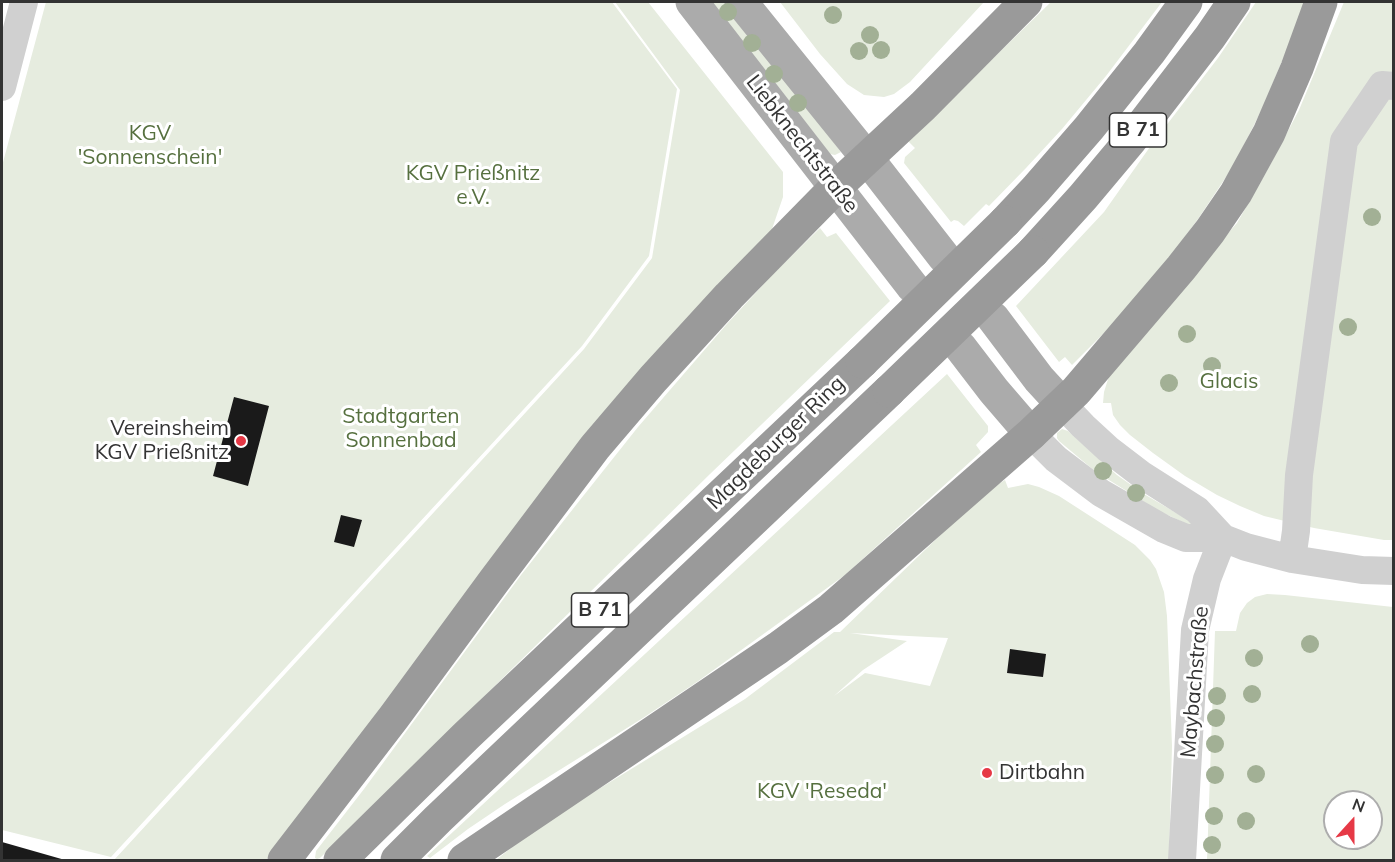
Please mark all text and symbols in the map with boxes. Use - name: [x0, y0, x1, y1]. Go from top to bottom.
- street label: Liebknechtstraße: [740, 70, 864, 218]
- road number: B 71: [1110, 113, 1166, 147]
- park label: KGV 'Sonnenschein': [78, 121, 222, 171]
- park label: KGV Prießnitz e.V.: [406, 161, 540, 211]
- park label: Glacis: [1200, 369, 1258, 395]
- street label: Magdeburger Ring: [702, 371, 850, 515]
- park label: Stadtgarten Sonnenbad: [342, 404, 460, 454]
- place label: Vereinsheim KGV Prießnitz: [95, 416, 229, 466]
- marker: Vereinsheim KGV Prießnitz: [234, 434, 248, 448]
- road number: B 71: [572, 593, 628, 627]
- street label: Maybachstraße: [1176, 605, 1214, 759]
- place label: Dirtbahn: [999, 760, 1085, 786]
- marker: Dirtbahn: [980, 766, 994, 780]
- park label: KGV 'Reseda': [757, 779, 887, 805]
- north arrow: [1323, 790, 1383, 850]
- text: N: [1350, 794, 1368, 817]

